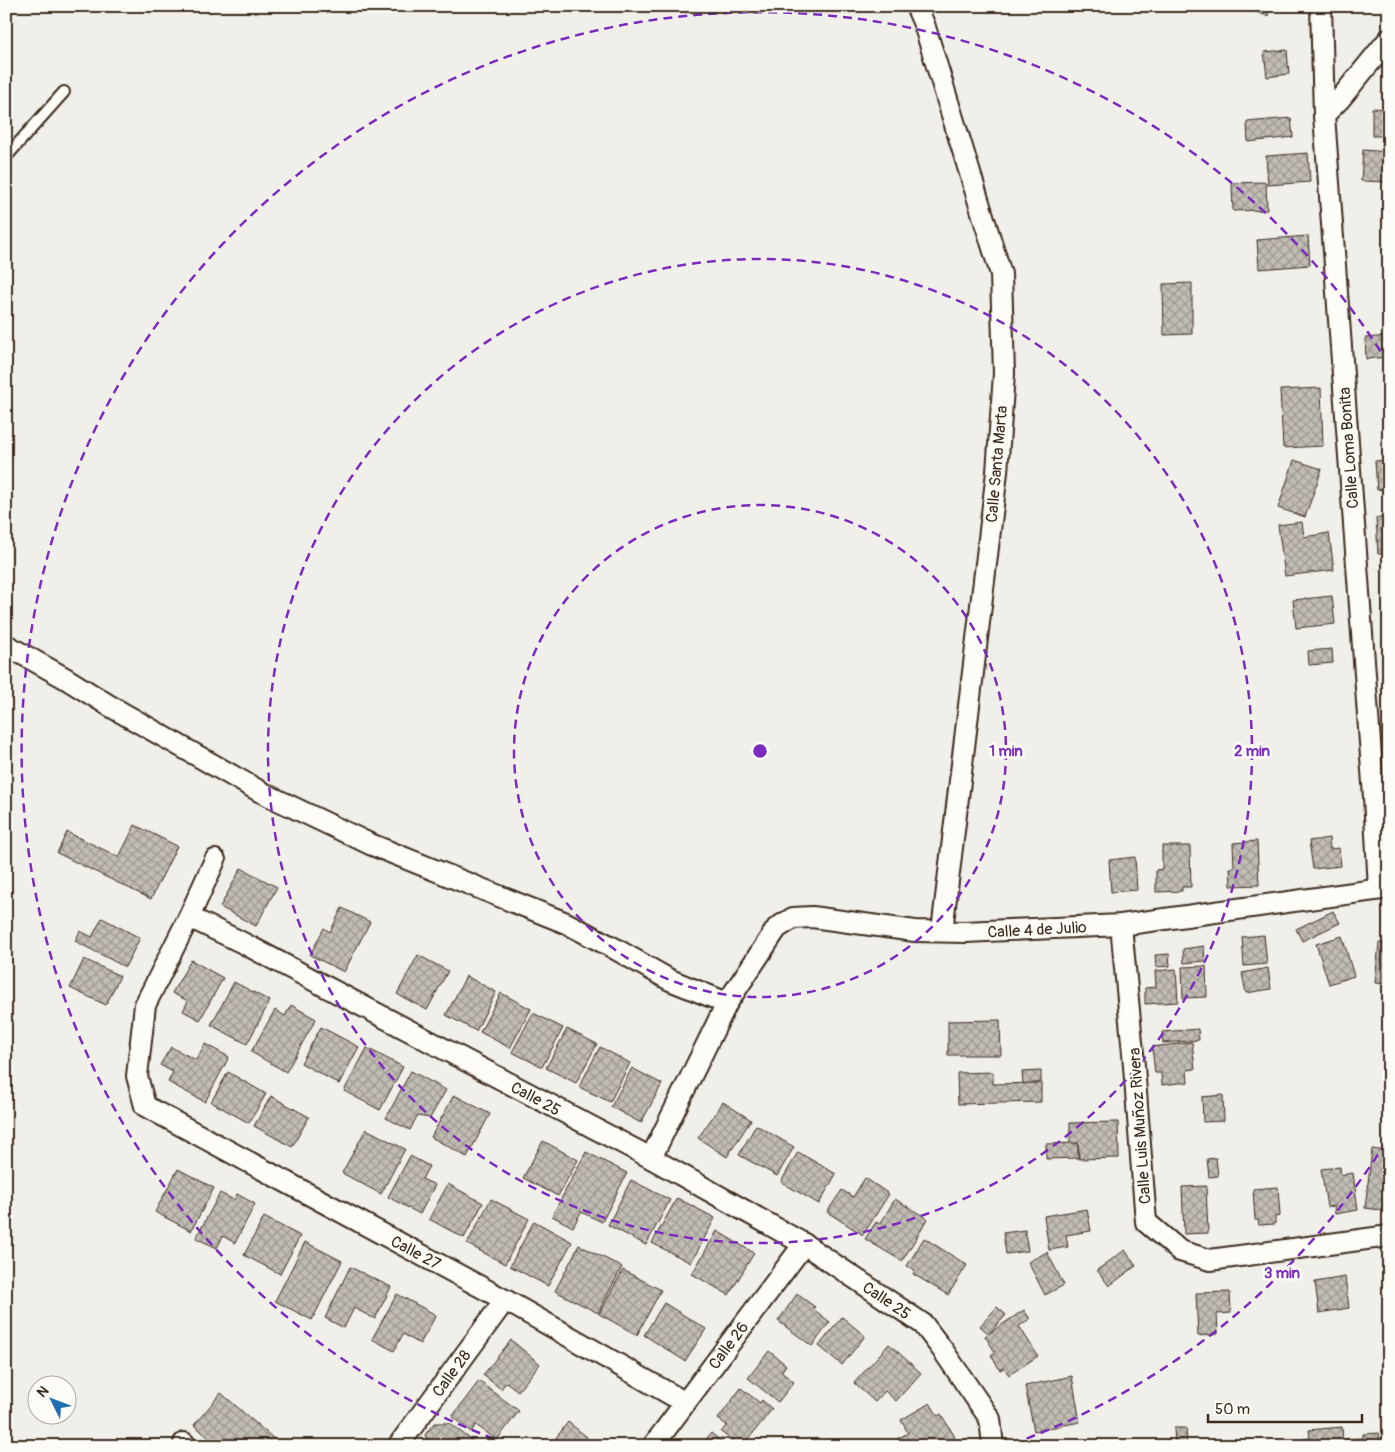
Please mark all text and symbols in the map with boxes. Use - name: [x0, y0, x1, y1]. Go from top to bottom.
- street label: Calle Loma Bonita: [1335, 386, 1363, 509]
- street label: Calle Santa Marta: [982, 405, 1012, 523]
- centre of rings: [751, 742, 769, 760]
- text: 1 min: [989, 742, 1023, 761]
- text: 2 min: [1234, 742, 1270, 761]
- street label: Calle 4 de Julio: [987, 917, 1088, 943]
- street label: Calle Luis Muñoz Rivera: [1125, 1047, 1155, 1205]
- street label: Calle 25: [507, 1077, 564, 1120]
- street label: Calle 27: [387, 1231, 444, 1275]
- text: 3 min: [1264, 1264, 1300, 1283]
- street label: Calle 25: [859, 1277, 914, 1324]
- street label: Calle 26: [704, 1318, 753, 1373]
- street label: Calle 28: [428, 1346, 476, 1401]
- north arrow: [28, 1374, 78, 1424]
- text: N: [33, 1382, 52, 1401]
- scale bar: [1208, 1392, 1361, 1424]
- text: 50 m: [1215, 1400, 1250, 1419]

